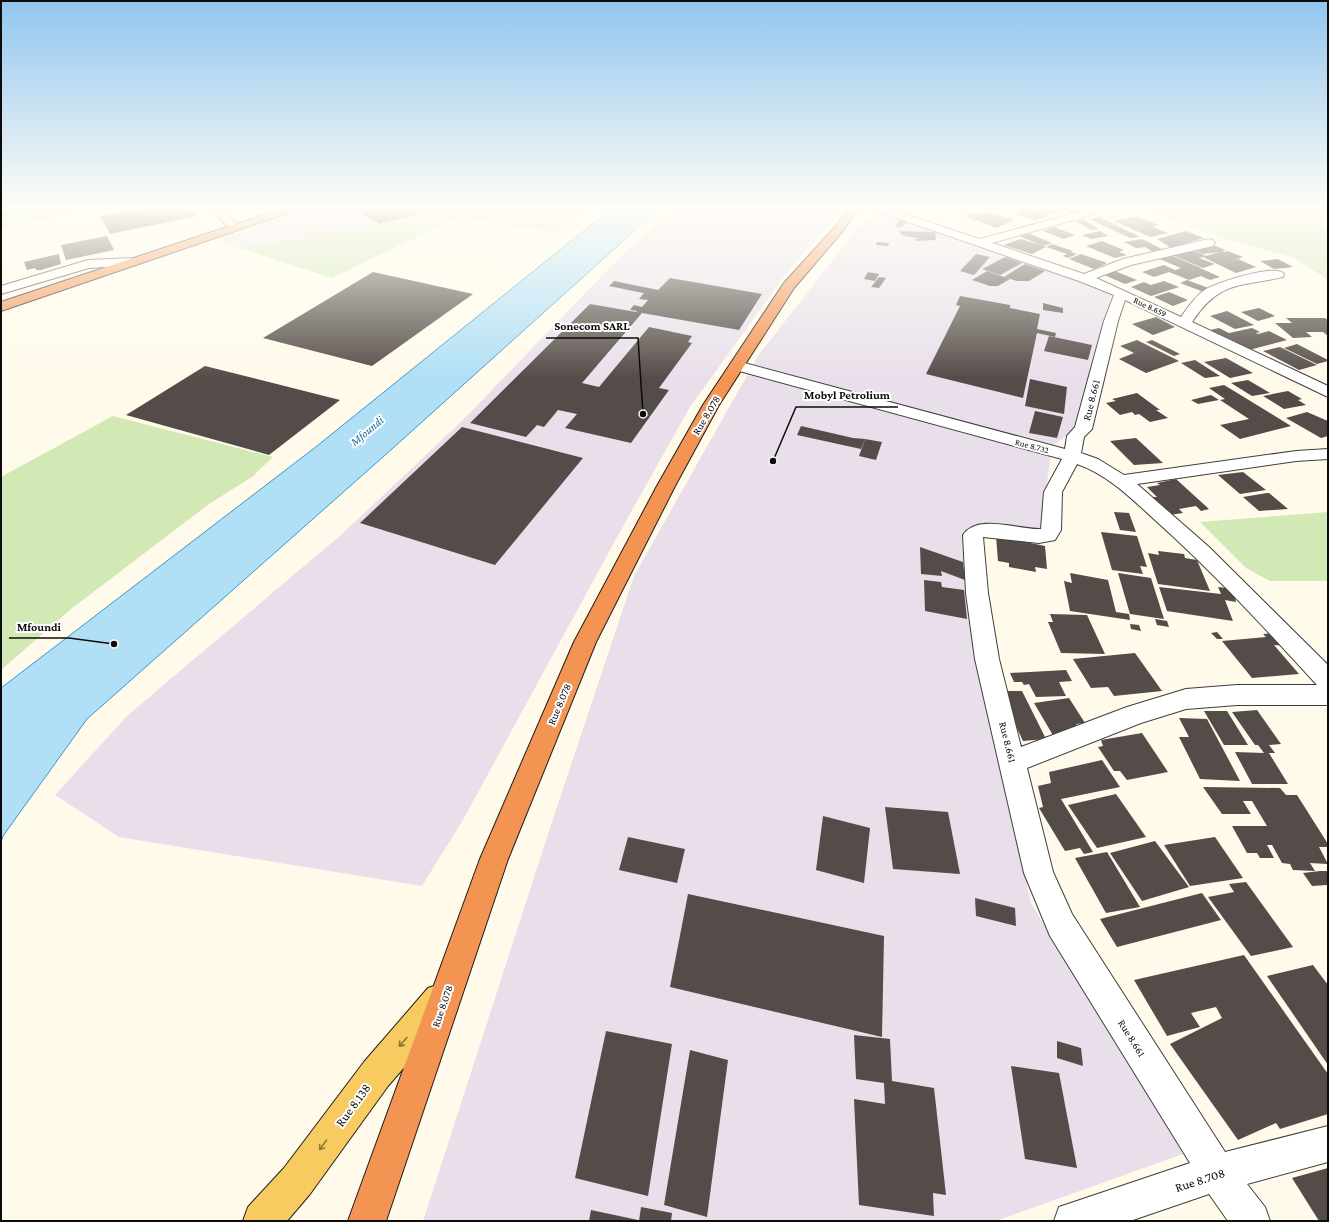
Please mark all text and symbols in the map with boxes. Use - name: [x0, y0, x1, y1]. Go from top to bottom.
- street label: Rue 8.659: [1132, 295, 1168, 319]
- callout: Sonecom SARL: [546, 314, 638, 338]
- text: Sonecom SARL: [554, 319, 630, 333]
- street label: Rue 8.661: [1080, 378, 1102, 422]
- callout: Mobyl Petrolium: [796, 383, 898, 407]
- text: Mobyl Petrolium: [804, 388, 891, 402]
- street label: Rue 8.078: [690, 393, 722, 437]
- water label: Mfoundi: [347, 413, 387, 450]
- street label: Rue 8.732: [1014, 437, 1050, 455]
- callout: Mfoundi: [9, 614, 69, 638]
- text: Mfoundi: [17, 620, 62, 634]
- street label: Rue 8.078: [545, 682, 573, 726]
- street label: Rue 8.661: [997, 720, 1019, 764]
- street label: Rue 8.078: [429, 983, 455, 1029]
- street label: Rue 8.661: [1116, 1017, 1148, 1059]
- one-way arrow: [399, 1037, 408, 1048]
- street label: Rue 8.138: [332, 1081, 374, 1129]
- one-way arrow: [319, 1139, 328, 1150]
- street label: Rue 8.708: [1173, 1165, 1227, 1195]

